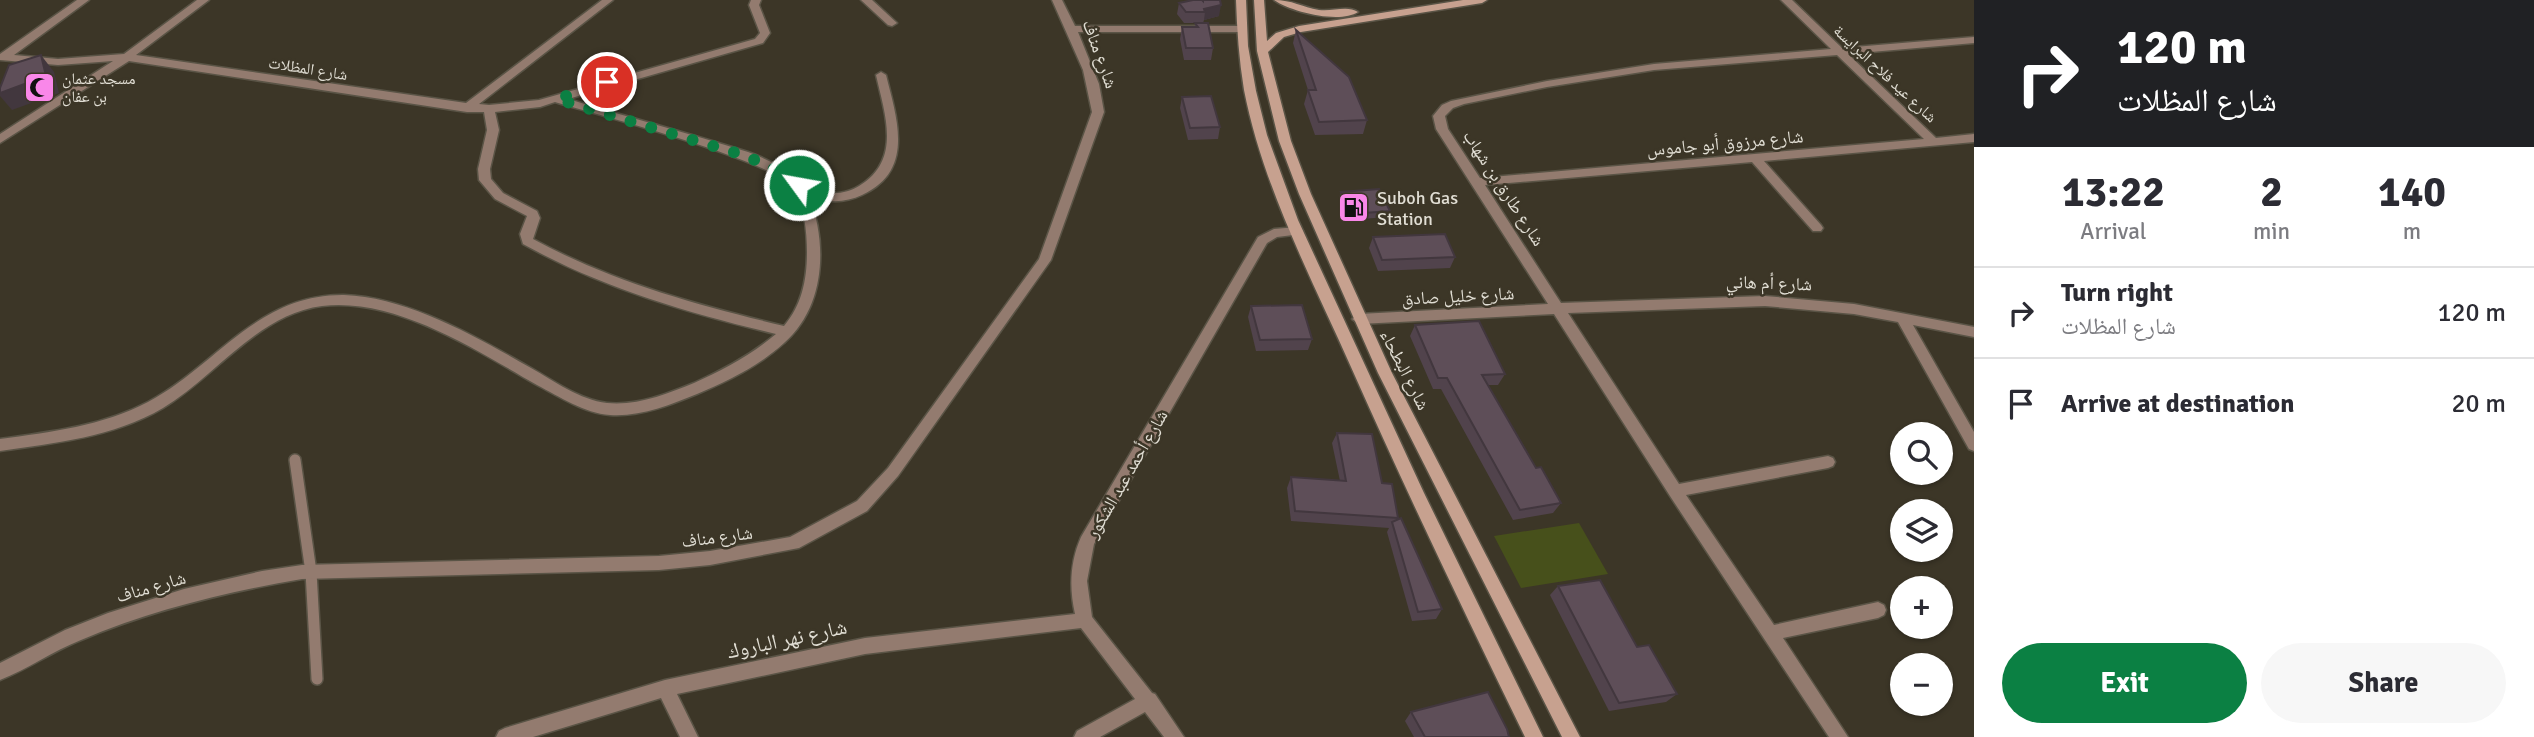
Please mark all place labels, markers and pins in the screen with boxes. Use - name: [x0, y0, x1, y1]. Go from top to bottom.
- pin: [577, 52, 637, 112]
- place label: مسجد عثمان بن عفان: [62, 69, 136, 107]
- mosque icon: مسجد عثمان بن عفان: [22, 71, 56, 105]
- place label: Suboh Gas Station: [1377, 187, 1458, 230]
- fuel station icon: Suboh Gas Station: [1337, 191, 1371, 225]

